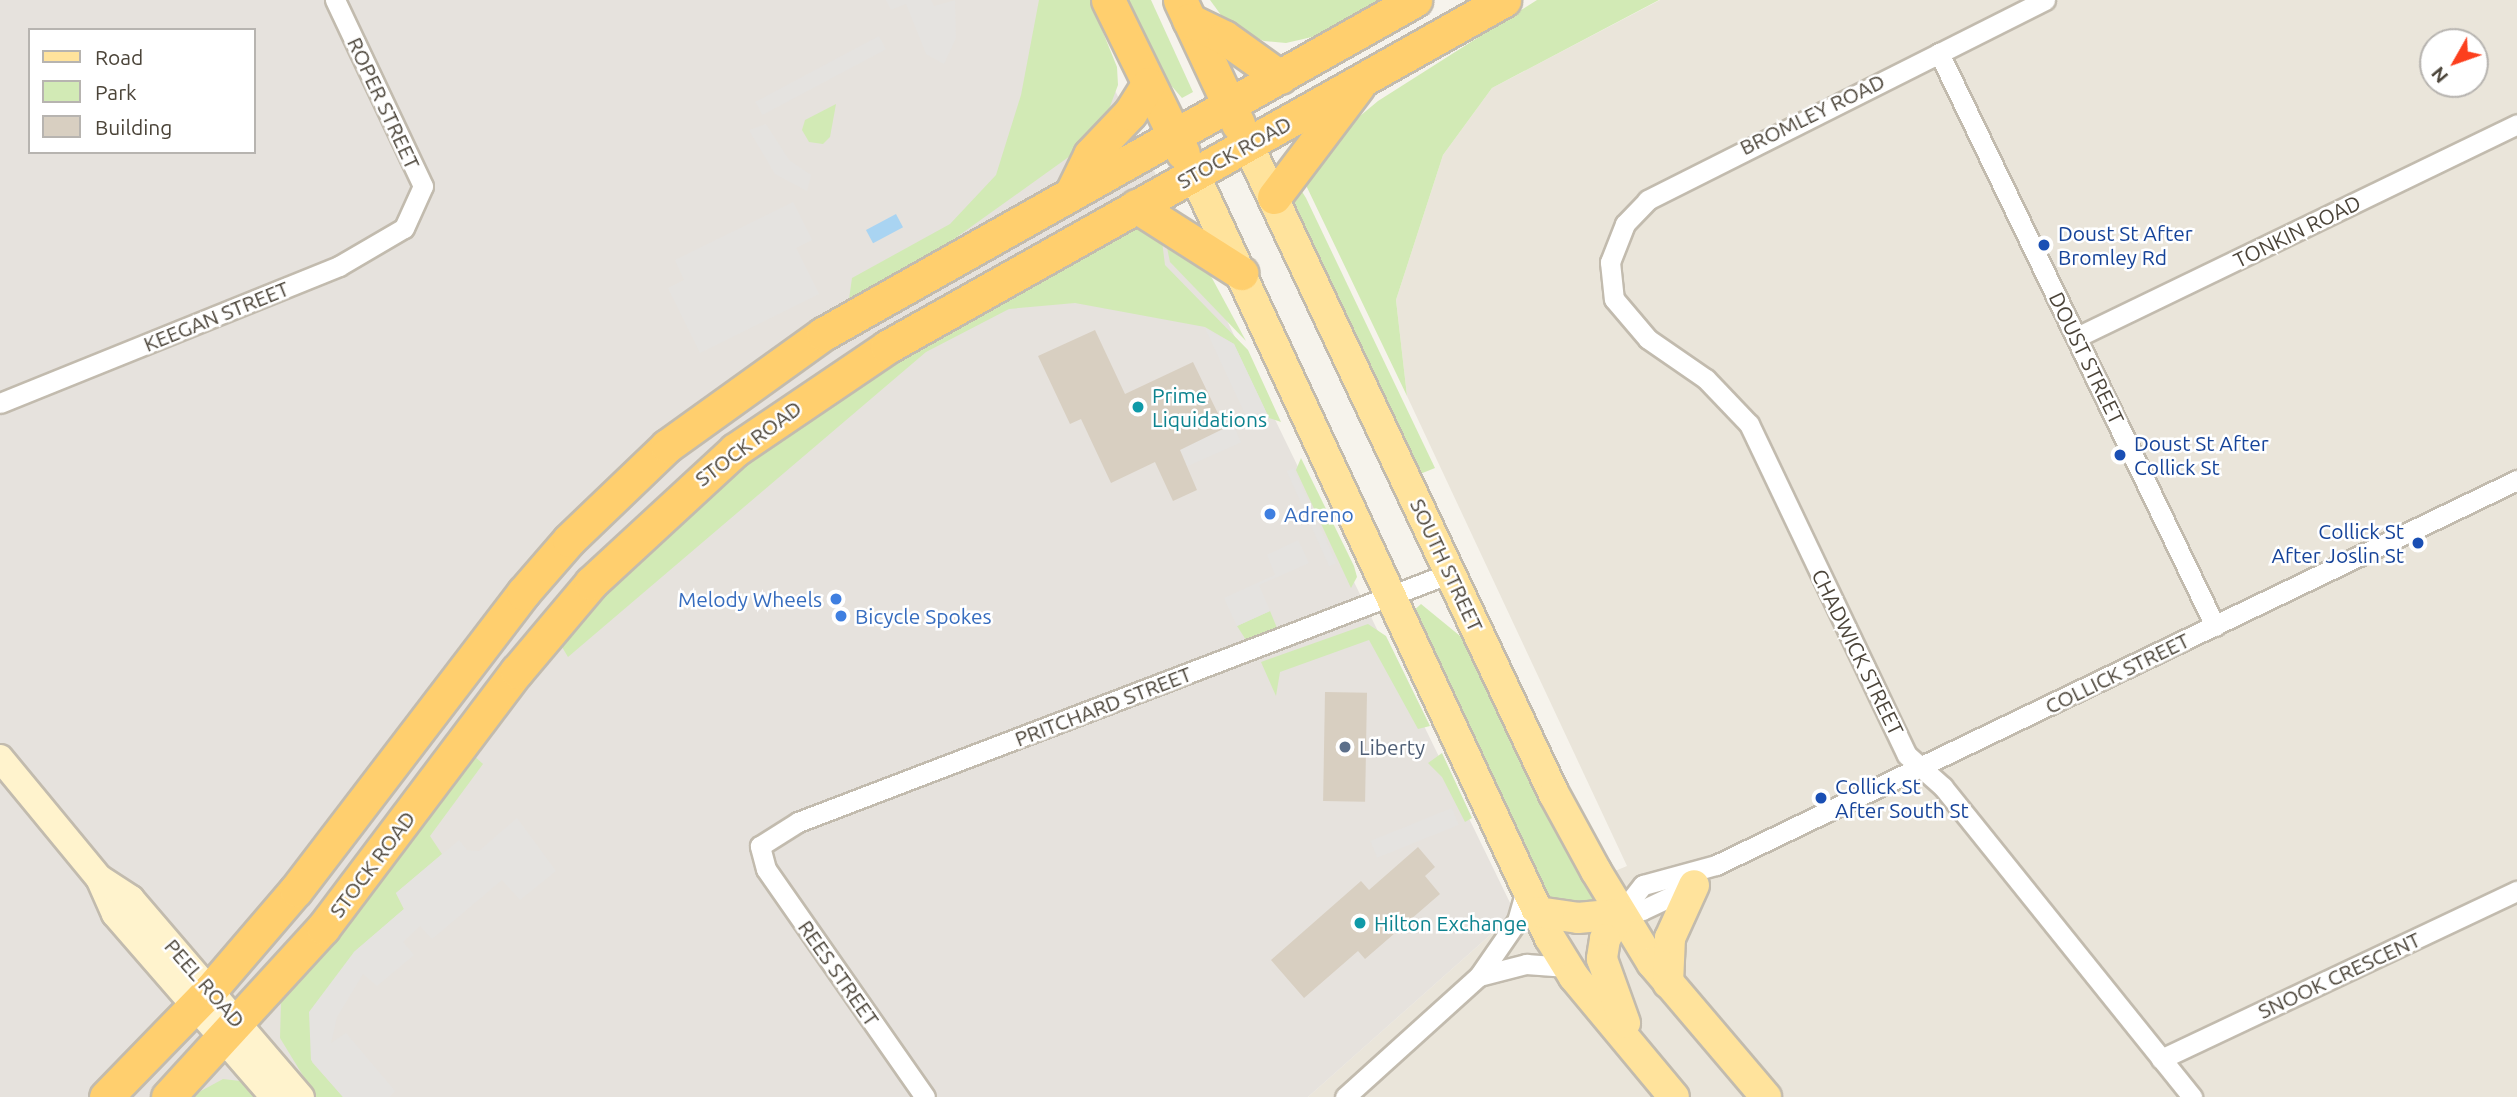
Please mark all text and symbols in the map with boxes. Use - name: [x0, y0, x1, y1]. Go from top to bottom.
- legend: [28, 28, 256, 154]
- north arrow: [2419, 28, 2489, 98]
- street label: ROPER STREET: [342, 33, 426, 173]
- text: Road: [95, 45, 143, 69]
- text: N: [2426, 63, 2452, 88]
- street label: BROMLEY ROAD: [1735, 68, 1889, 160]
- text: Park: [95, 80, 137, 104]
- street label: STOCK ROAD: [1172, 110, 1296, 194]
- text: Building: [95, 115, 172, 139]
- street label: TONKIN ROAD: [2229, 189, 2365, 273]
- place label: Doust St After Bromley Rd: [2058, 220, 2193, 270]
- marker: Doust St After Bromley Rd: [2036, 237, 2052, 253]
- street label: KEEGAN STREET: [140, 275, 292, 357]
- street label: DOUST STREET: [2044, 288, 2130, 428]
- place label: Prime Liquidations: [1152, 382, 1267, 432]
- street label: STOCK ROAD: [690, 395, 806, 491]
- marker: Prime Liquidations: [1130, 399, 1146, 415]
- place label: Doust St After Collick St: [2134, 430, 2269, 480]
- marker: Doust St After Collick St: [2112, 447, 2128, 463]
- street label: SOUTH STREET: [1405, 495, 1489, 635]
- place label: Adreno: [1284, 501, 1354, 527]
- marker: Adreno: [1262, 506, 1278, 522]
- place label: Collick St After Joslin St: [2271, 518, 2404, 568]
- marker: Collick St After Joslin St: [2410, 535, 2426, 551]
- street label: CHADWICK STREET: [1807, 565, 1909, 739]
- place label: Melody Wheels: [678, 586, 822, 612]
- marker: Melody Wheels: [828, 591, 844, 607]
- place label: Bicycle Spokes: [855, 603, 992, 629]
- marker: Bicycle Spokes: [833, 608, 849, 624]
- street label: COLLICK STREET: [2041, 627, 2193, 719]
- street label: PRITCHARD STREET: [1011, 661, 1195, 751]
- place label: Liberty: [1359, 734, 1425, 760]
- marker: Liberty: [1337, 739, 1353, 755]
- place label: Collick St After South St: [1835, 773, 1969, 823]
- marker: Collick St After South St: [1813, 790, 1829, 806]
- street label: STOCK ROAD: [324, 806, 420, 922]
- place label: Hilton Exchange: [1374, 910, 1527, 936]
- street label: REES STREET: [793, 915, 885, 1031]
- marker: Hilton Exchange: [1352, 915, 1368, 931]
- street label: SNOOK CRESCENT: [2254, 926, 2424, 1024]
- street label: PEEL ROAD: [160, 934, 250, 1032]

